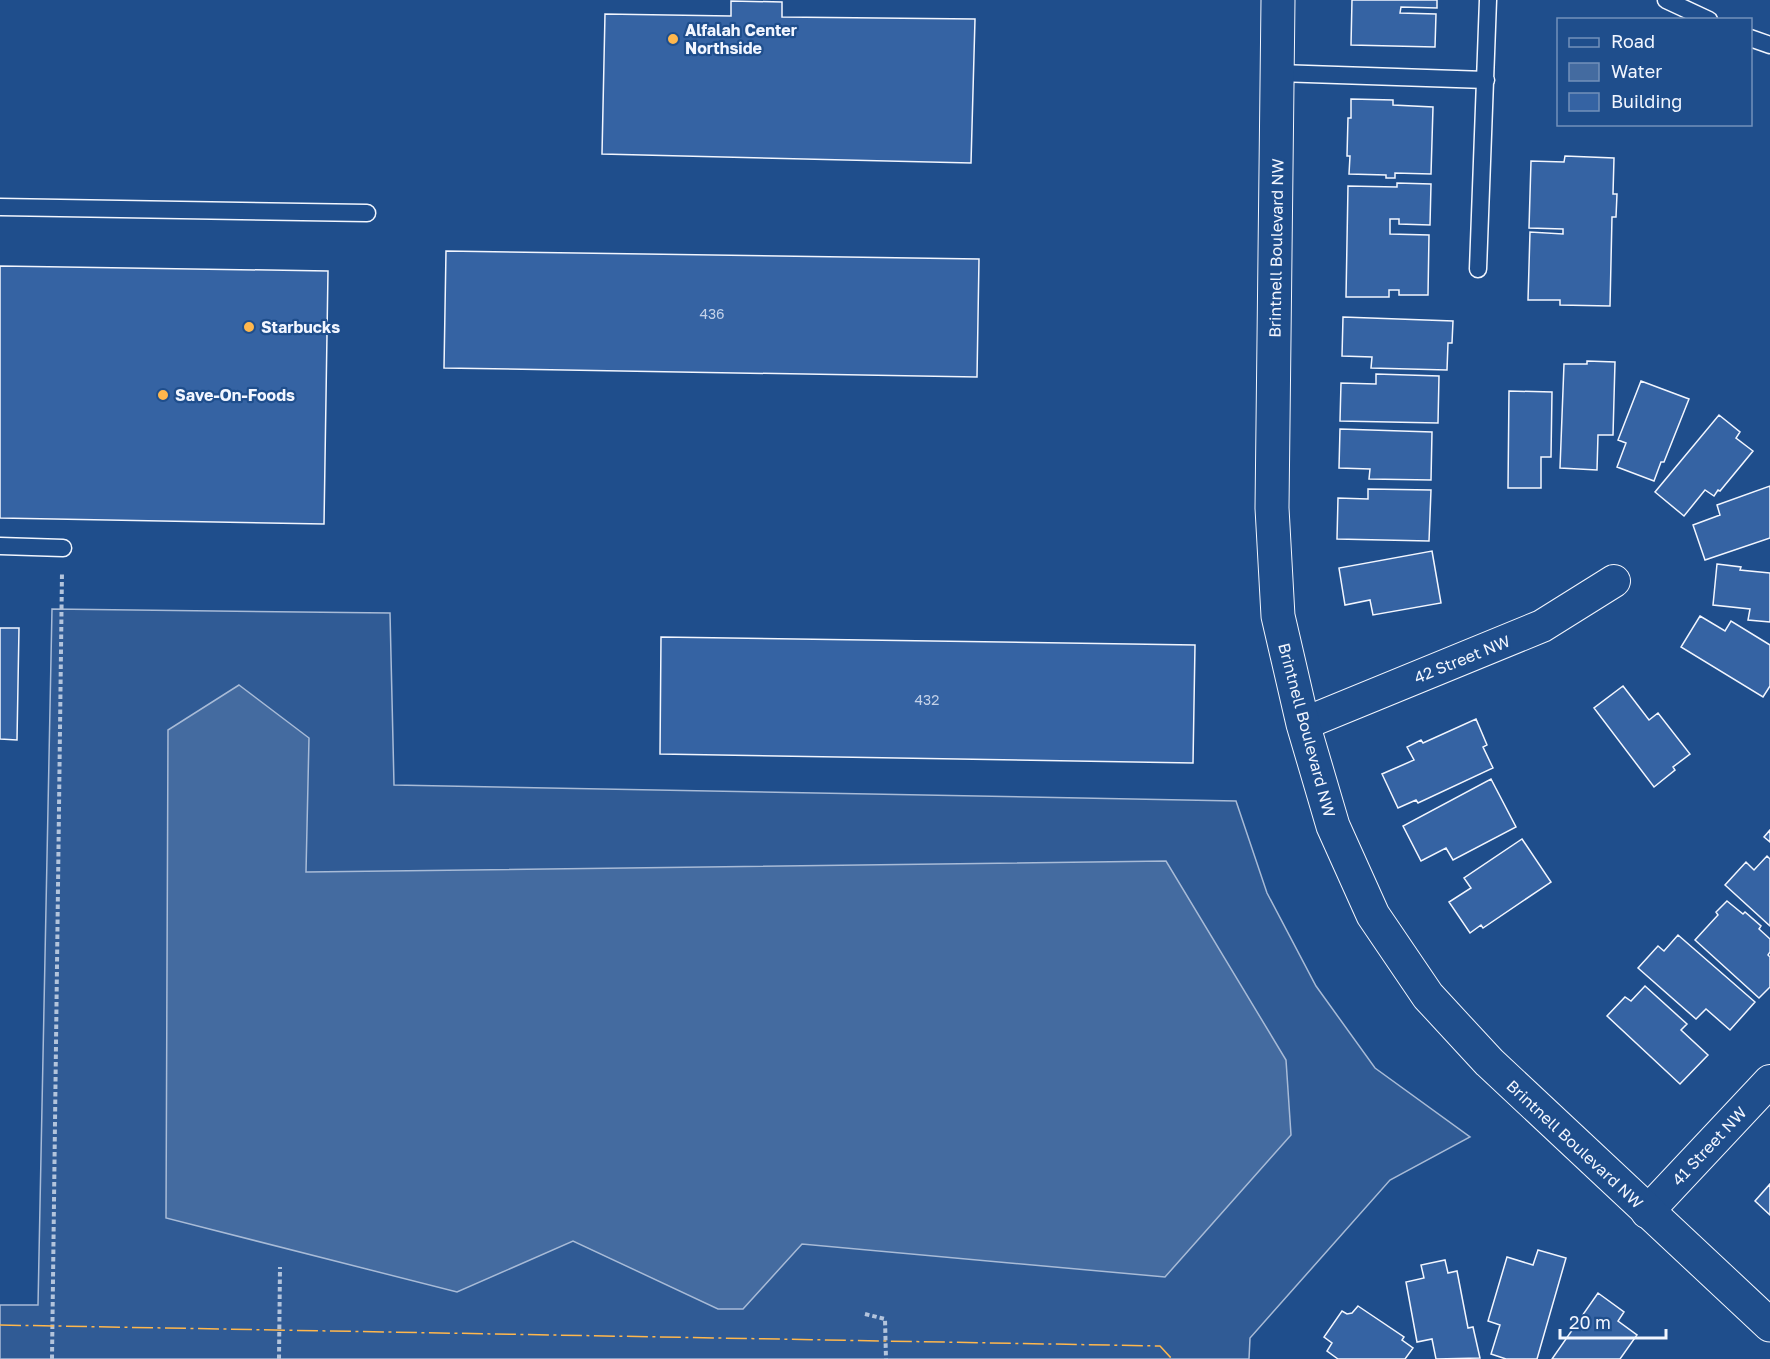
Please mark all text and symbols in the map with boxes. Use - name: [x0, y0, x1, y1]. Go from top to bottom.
- legend: [1557, 18, 1752, 126]
- place label: Alfalah Center Northside: [685, 20, 797, 58]
- text: Road: [1611, 30, 1655, 52]
- marker: Alfalah Center Northside: [666, 32, 680, 46]
- text: Water: [1611, 60, 1662, 82]
- text: Building: [1611, 90, 1682, 112]
- street label: Brintnell Boulevard NW: [1264, 158, 1288, 338]
- house number: 436: [699, 305, 725, 322]
- place label: Starbucks: [261, 317, 340, 337]
- marker: Starbucks: [242, 320, 256, 334]
- place label: Save-On-Foods: [175, 385, 295, 405]
- marker: Save-On-Foods: [156, 388, 170, 402]
- street label: 42 Street NW: [1411, 631, 1513, 687]
- street label: Brintnell Boulevard NW: [1274, 641, 1340, 819]
- house number: 432: [915, 691, 939, 708]
- street label: Brintnell Boulevard NW: [1503, 1075, 1647, 1213]
- street label: 41 Street NW: [1667, 1102, 1751, 1190]
- scale bar: [1560, 1302, 1666, 1340]
- text: 20 m: [1569, 1311, 1611, 1333]

